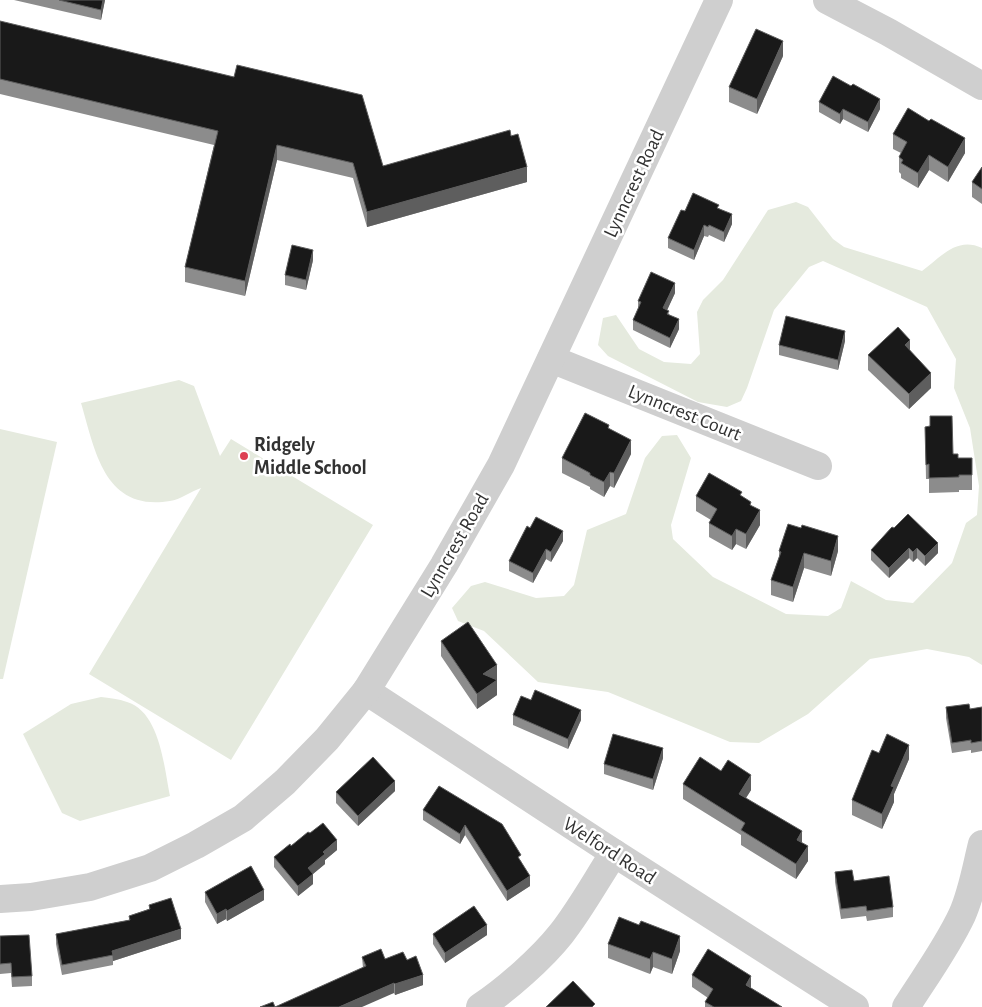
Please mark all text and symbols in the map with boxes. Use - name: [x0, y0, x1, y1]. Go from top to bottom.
- street label: Lynncrest Road: [600, 126, 668, 241]
- street label: Lynncrest Court: [625, 381, 744, 445]
- place label: Ridgely Middle School: [254, 435, 367, 478]
- marker: Ridgely Middle School: [238, 450, 250, 462]
- street label: Lynncrest Road: [417, 490, 493, 601]
- street label: Welford Road: [559, 813, 659, 888]

